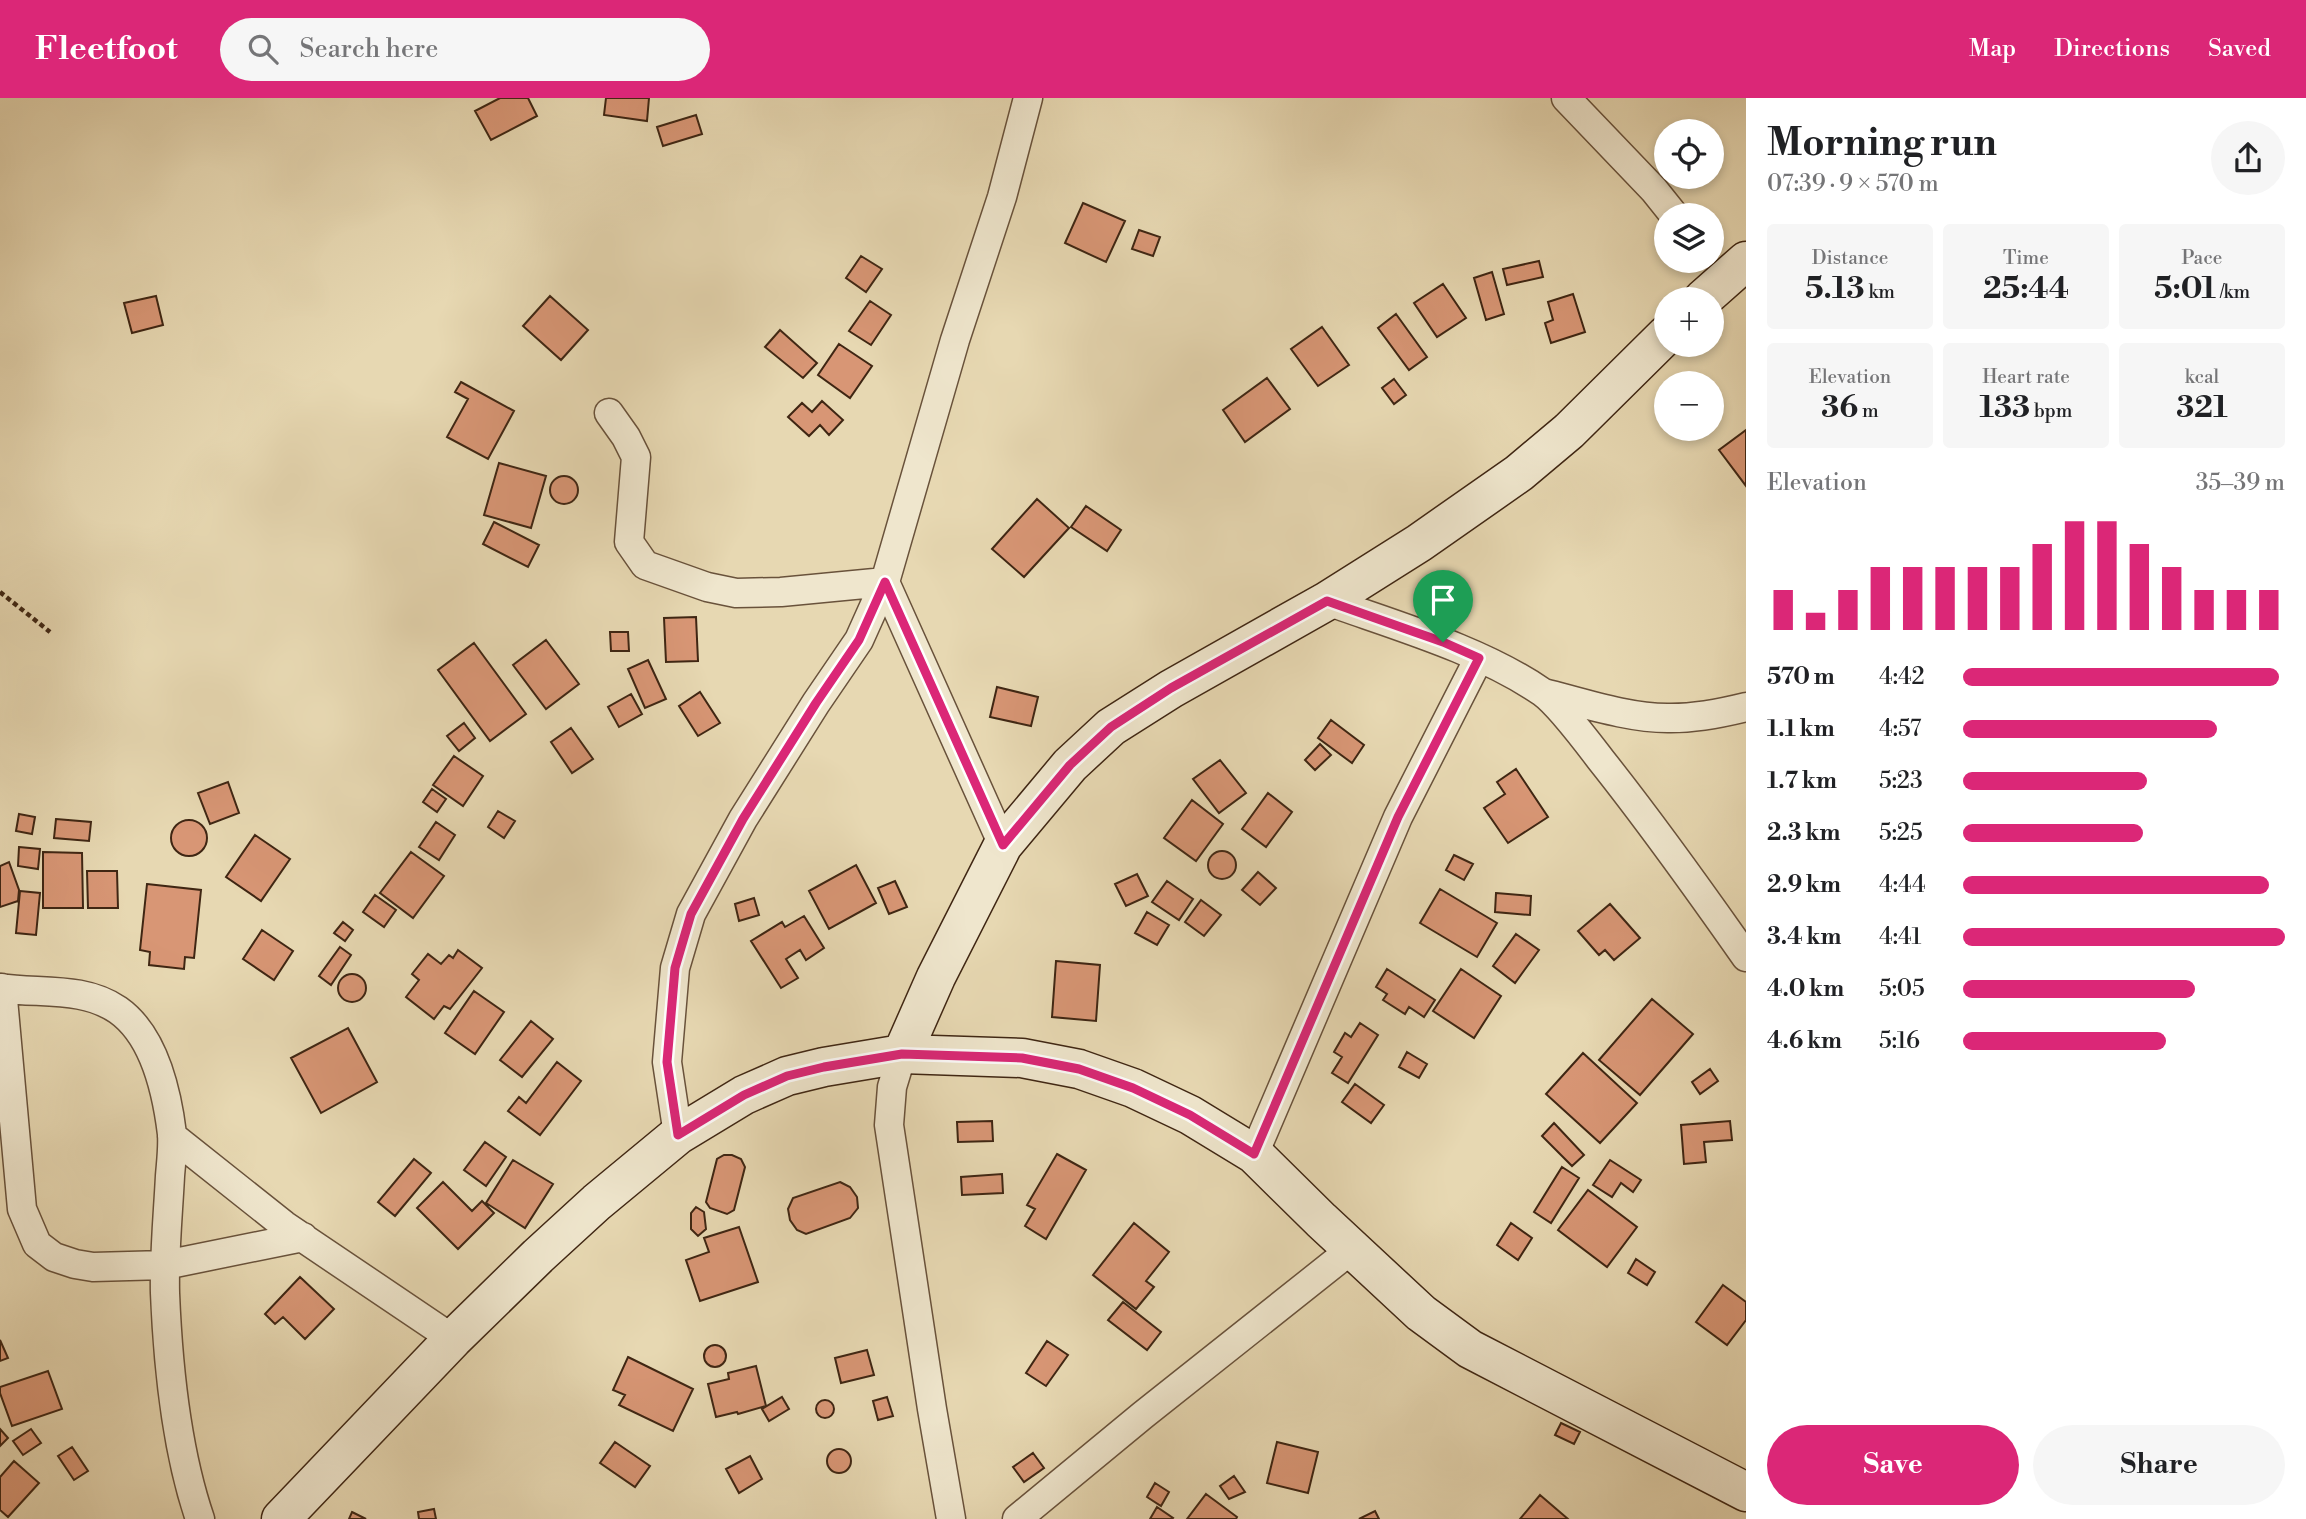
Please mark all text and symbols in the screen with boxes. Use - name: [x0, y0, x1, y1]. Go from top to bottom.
- search box: [220, 18, 710, 81]
- text: Fleetfoot: [35, 29, 178, 70]
- icon: search: [244, 30, 282, 68]
- text: Search here: [300, 33, 438, 65]
- text: Map: [1969, 34, 2016, 64]
- text: Directions: [2054, 34, 2170, 64]
- text: Saved: [2208, 34, 2271, 64]
- map controls: [1654, 119, 1724, 441]
- button: locate: [1654, 119, 1724, 189]
- text: Morning run: [1767, 120, 1997, 167]
- button: share: [2211, 121, 2285, 195]
- text: 07:39 · 9 × 570 m: [1767, 170, 1939, 198]
- button: layers: [1654, 203, 1724, 273]
- text: Distance: [1812, 246, 1888, 270]
- text: Time: [2003, 246, 2049, 270]
- text: Pace: [2182, 246, 2222, 270]
- text: 5.13: [1805, 270, 1865, 308]
- text: 25:44: [1983, 270, 2069, 308]
- text: 5:01: [2154, 270, 2216, 308]
- text: km: [1865, 280, 1895, 304]
- text: /km: [2216, 280, 2250, 304]
- button: +: [1654, 287, 1724, 357]
- text: Elevation: [1809, 365, 1891, 389]
- text: Heart rate: [1982, 365, 2070, 389]
- text: kcal: [2185, 365, 2219, 389]
- button: −: [1654, 371, 1724, 441]
- text: 36: [1821, 389, 1858, 427]
- text: 133: [1980, 389, 2030, 427]
- text: 321: [2176, 389, 2228, 427]
- text: m: [1858, 399, 1879, 423]
- text: bpm: [2030, 399, 2072, 423]
- text: Elevation: [1767, 469, 1867, 497]
- text: 35–39 m: [2196, 469, 2285, 497]
- pin: [1413, 570, 1473, 642]
- icon: arrive: [1424, 581, 1462, 619]
- text: 570 m: [1767, 663, 1835, 691]
- text: 4:42: [1879, 663, 1925, 691]
- text: 1.1 km: [1767, 715, 1835, 743]
- text: 4:57: [1879, 715, 1921, 743]
- text: 1.7 km: [1767, 767, 1837, 795]
- text: 5:23: [1879, 767, 1923, 795]
- text: 2.3 km: [1767, 819, 1840, 847]
- text: 5:25: [1879, 819, 1923, 847]
- text: 2.9 km: [1767, 871, 1841, 899]
- text: 4:44: [1879, 871, 1926, 899]
- text: 3.4 km: [1767, 923, 1841, 951]
- text: 4:41: [1879, 923, 1921, 951]
- text: 4.0 km: [1767, 975, 1844, 1003]
- text: 5:05: [1879, 975, 1925, 1003]
- text: 4.6 km: [1767, 1027, 1842, 1055]
- text: 5:16: [1879, 1027, 1920, 1055]
- button: Save: [1767, 1425, 2019, 1505]
- button: Share: [2033, 1425, 2285, 1505]

